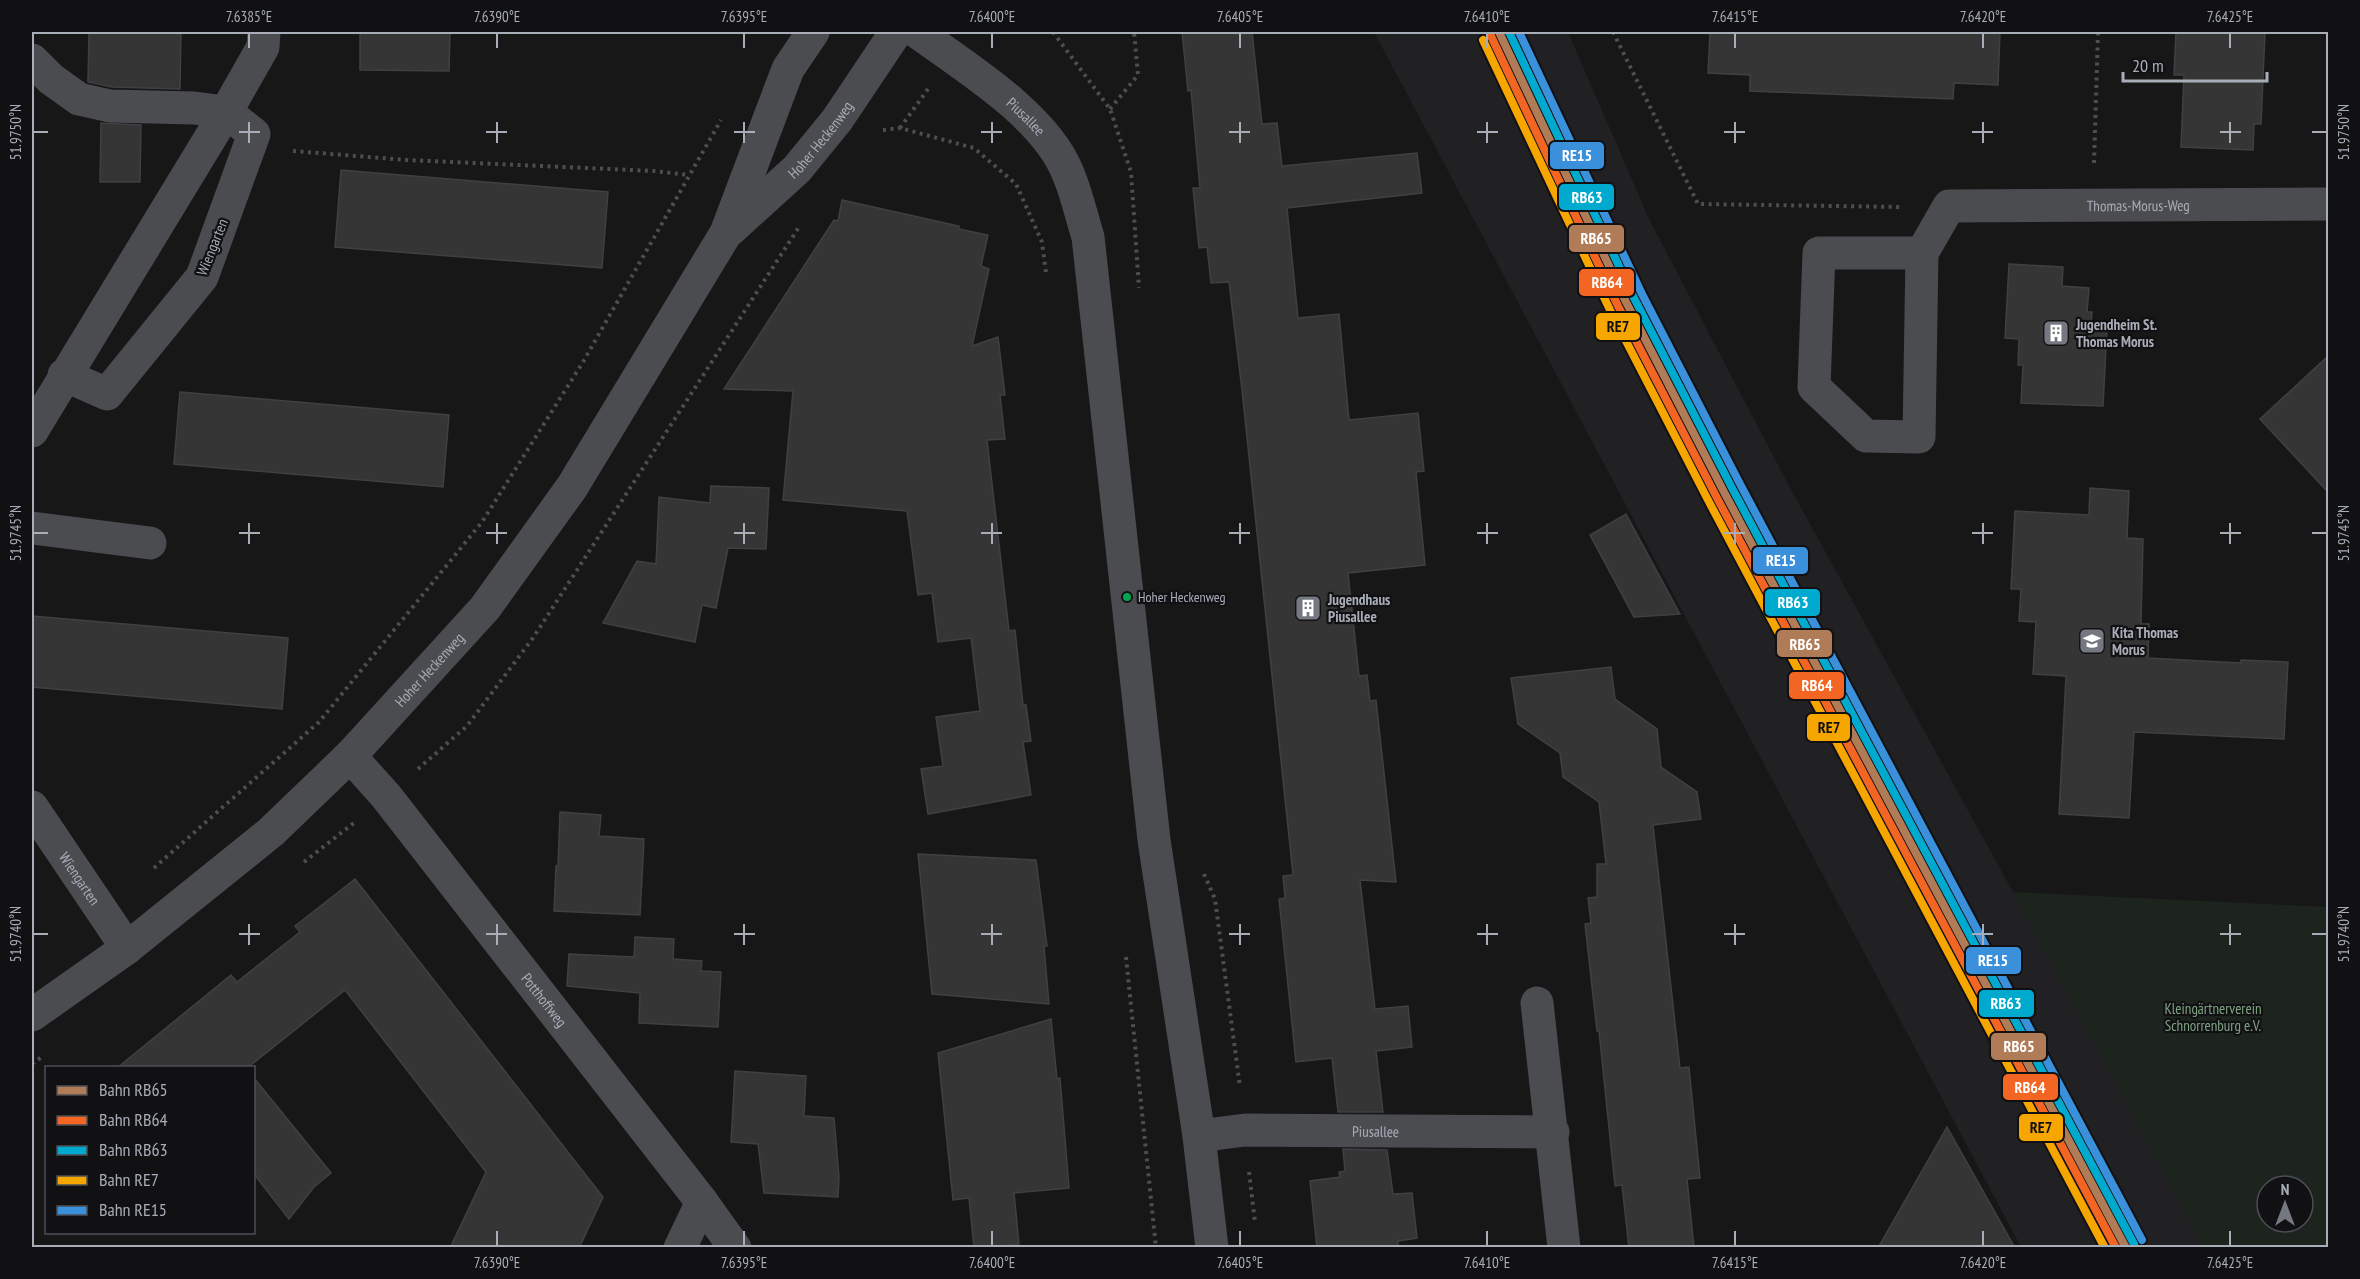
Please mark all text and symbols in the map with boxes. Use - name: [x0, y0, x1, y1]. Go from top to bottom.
- text: 7.6385°E: [226, 7, 272, 26]
- text: 7.6390°E: [474, 7, 520, 26]
- text: 7.6395°E: [721, 7, 767, 26]
- text: 7.6400°E: [969, 7, 1015, 26]
- text: 7.6405°E: [1217, 7, 1263, 26]
- text: 7.6410°E: [1464, 7, 1510, 26]
- text: 7.6415°E: [1712, 7, 1758, 26]
- text: 7.6420°E: [1960, 7, 2006, 26]
- text: 7.6425°E: [2207, 7, 2253, 26]
- scale bar: [2123, 45, 2267, 83]
- text: 20 m: [2132, 54, 2164, 77]
- street label: Piusallee: [1003, 93, 1050, 139]
- street label: Hoher Heckenweg: [784, 97, 857, 182]
- text: 51.9750°N: [6, 104, 25, 160]
- text: 51.9750°N: [2334, 104, 2353, 160]
- line badge: RE15: [1549, 141, 1605, 170]
- text: RE15: [1562, 145, 1592, 165]
- line badge: RB63: [1558, 183, 1615, 211]
- text: RB63: [1571, 187, 1603, 207]
- street label: Thomas-Morus-Weg: [2087, 195, 2190, 215]
- street label: Wiengarten: [192, 216, 232, 278]
- line badge: RB65: [1568, 224, 1625, 253]
- text: RB65: [1580, 228, 1612, 248]
- line badge: RB64: [1578, 268, 1635, 297]
- text: RB64: [1591, 272, 1623, 292]
- line badge: RE7: [1595, 312, 1641, 341]
- place label: Jugendheim St. Thomas Morus: [2075, 315, 2157, 351]
- text: RE7: [1607, 316, 1629, 336]
- building icon: Jugendheim St. Thomas Morus: [2041, 318, 2071, 348]
- text: 51.9745°N: [6, 505, 25, 561]
- text: 51.9745°N: [2334, 505, 2353, 561]
- line badge: RE15: [1752, 546, 1809, 575]
- text: RE15: [1766, 550, 1796, 570]
- place label: Hoher Heckenweg: [1138, 588, 1226, 606]
- line badge: RB63: [1764, 588, 1821, 617]
- place label: Jugendhaus Piusallee: [1327, 590, 1390, 626]
- marker: Hoher Heckenweg: [1121, 591, 1133, 603]
- text: RB63: [1777, 592, 1809, 612]
- building icon: Jugendhaus Piusallee: [1293, 593, 1323, 623]
- place label: Kita Thomas Morus: [2112, 623, 2178, 659]
- school or university icon: Kita Thomas Morus: [2077, 626, 2107, 656]
- street label: Hoher Heckenweg: [390, 628, 468, 710]
- line badge: RB65: [1776, 629, 1833, 658]
- text: RB65: [1789, 634, 1821, 654]
- line badge: RB64: [1788, 671, 1845, 700]
- text: RB64: [1801, 675, 1833, 695]
- line badge: RE7: [1806, 713, 1851, 742]
- text: RE7: [1818, 717, 1840, 737]
- street label: Wiengarten: [55, 848, 105, 908]
- text: 51.9740°N: [6, 906, 25, 962]
- text: 51.9740°N: [2334, 906, 2353, 962]
- line badge: RE15: [1965, 946, 2022, 975]
- text: RE15: [1978, 950, 2008, 970]
- street label: Potthoffweg: [518, 969, 571, 1030]
- line badge: RB63: [1978, 989, 2035, 1018]
- text: RB63: [1990, 993, 2022, 1013]
- park label: Kleingärtnerverein Schnorrenburg e.V.: [2164, 999, 2262, 1035]
- line badge: RB65: [1990, 1032, 2047, 1061]
- text: RB65: [2003, 1036, 2035, 1056]
- legend: [45, 1066, 255, 1234]
- line badge: RB64: [2002, 1073, 2059, 1101]
- text: RB64: [2014, 1077, 2046, 1097]
- text: Bahn RB65: [99, 1078, 168, 1101]
- text: Bahn RB64: [99, 1108, 168, 1131]
- line badge: RE7: [2018, 1113, 2064, 1142]
- text: RE7: [2030, 1117, 2052, 1137]
- street label: Piusallee: [1352, 1121, 1399, 1141]
- text: Bahn RB63: [99, 1138, 168, 1161]
- text: Bahn RE7: [99, 1168, 159, 1191]
- north arrow: [2255, 1174, 2315, 1234]
- text: N: [2281, 1179, 2289, 1199]
- text: Bahn RE15: [99, 1198, 167, 1221]
- text: 7.6390°E: [474, 1253, 520, 1272]
- text: 7.6395°E: [721, 1253, 767, 1272]
- text: 7.6400°E: [969, 1253, 1015, 1272]
- text: 7.6405°E: [1217, 1253, 1263, 1272]
- text: 7.6410°E: [1464, 1253, 1510, 1272]
- text: 7.6415°E: [1712, 1253, 1758, 1272]
- text: 7.6420°E: [1960, 1253, 2006, 1272]
- text: 7.6425°E: [2207, 1253, 2253, 1272]

